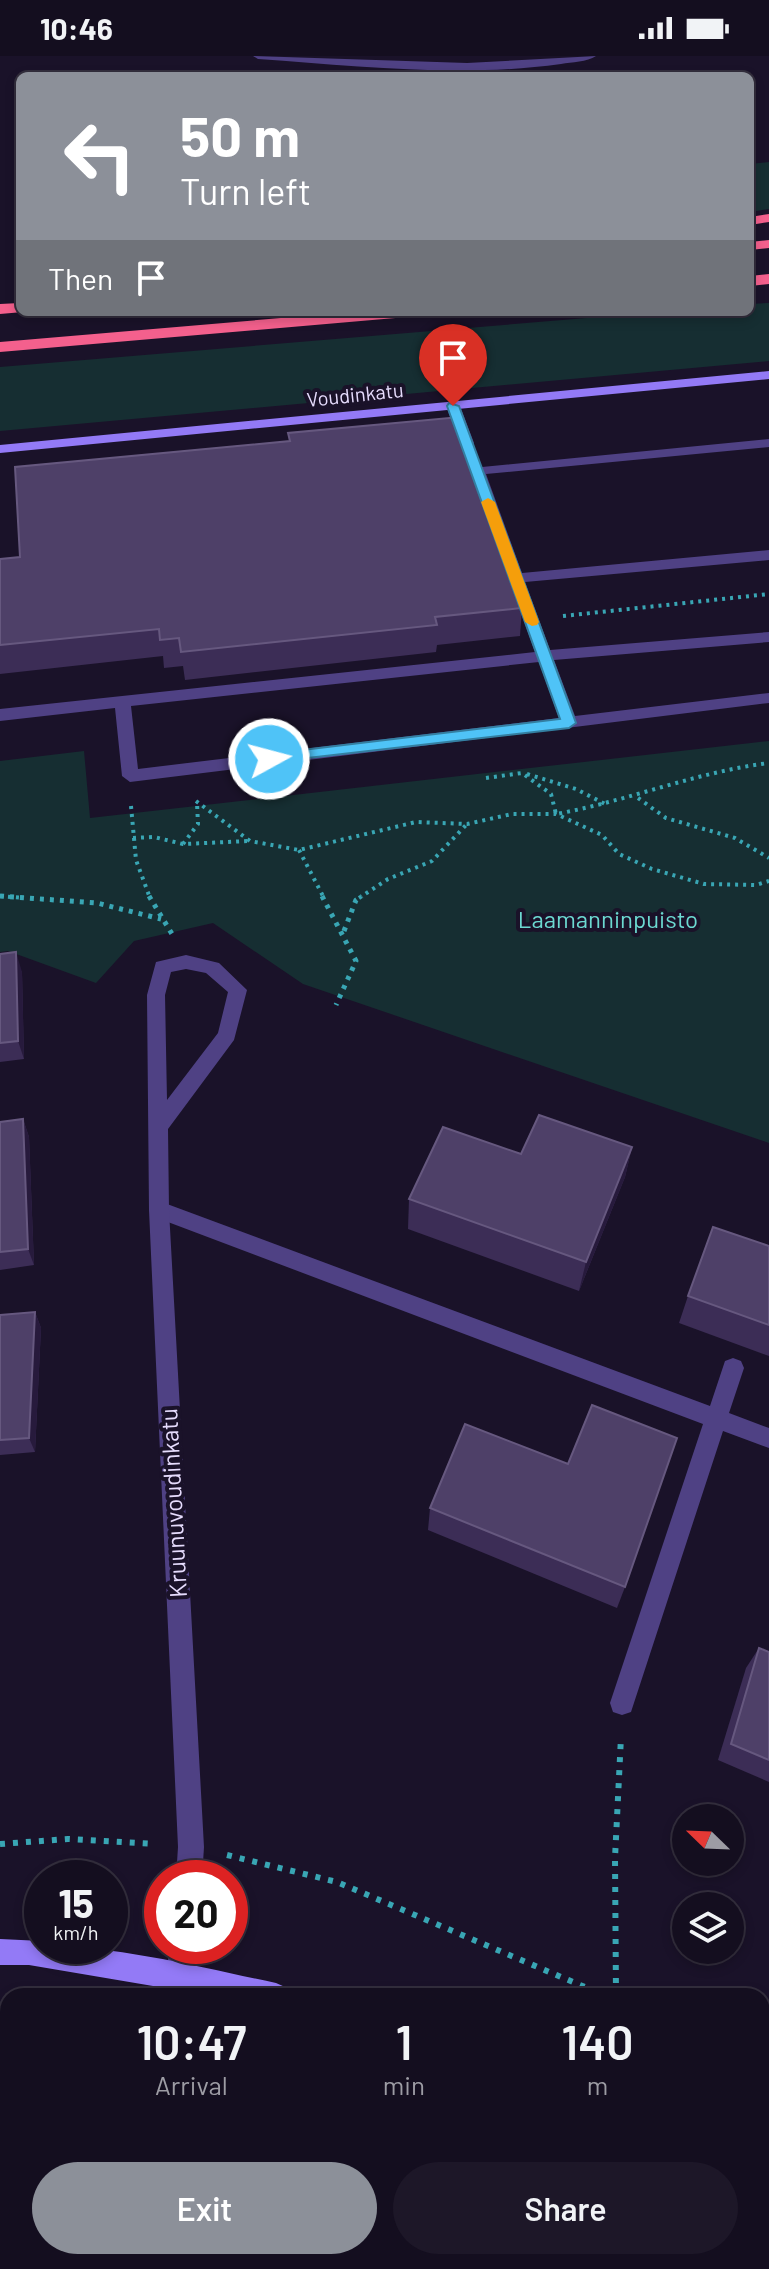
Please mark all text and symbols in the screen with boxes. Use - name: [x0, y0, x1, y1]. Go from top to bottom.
- text: 10:46: [40, 10, 113, 46]
- text: 50 m: [180, 101, 300, 168]
- icon: left: [48, 104, 152, 208]
- text: Turn left: [180, 169, 311, 212]
- icon: arrive: [129, 256, 173, 300]
- text: Then: [48, 260, 113, 296]
- pin: [419, 324, 487, 406]
- icon: arrive: [431, 336, 475, 380]
- street label: Voudinkatu: [305, 377, 404, 411]
- position arrow: [227, 717, 311, 801]
- park label: Laamanninpuisto: [518, 904, 698, 933]
- street label: Kruunuvoudinkatu: [153, 1408, 192, 1598]
- north arrow: [672, 1804, 744, 1876]
- map controls: [672, 1804, 744, 1964]
- speed limit sign: 20: [144, 1860, 248, 1964]
- text: 15: [58, 1878, 94, 1926]
- button: layers: [672, 1892, 744, 1964]
- text: km/h: [53, 1920, 99, 1944]
- text: 10:47: [136, 2012, 246, 2070]
- text: 1: [395, 2012, 412, 2070]
- text: 140: [561, 2012, 634, 2070]
- text: Arrival: [155, 2069, 228, 2100]
- text: min: [383, 2069, 425, 2100]
- text: m: [587, 2069, 608, 2100]
- button: Exit: [32, 2162, 377, 2254]
- button: Share: [393, 2162, 738, 2254]

